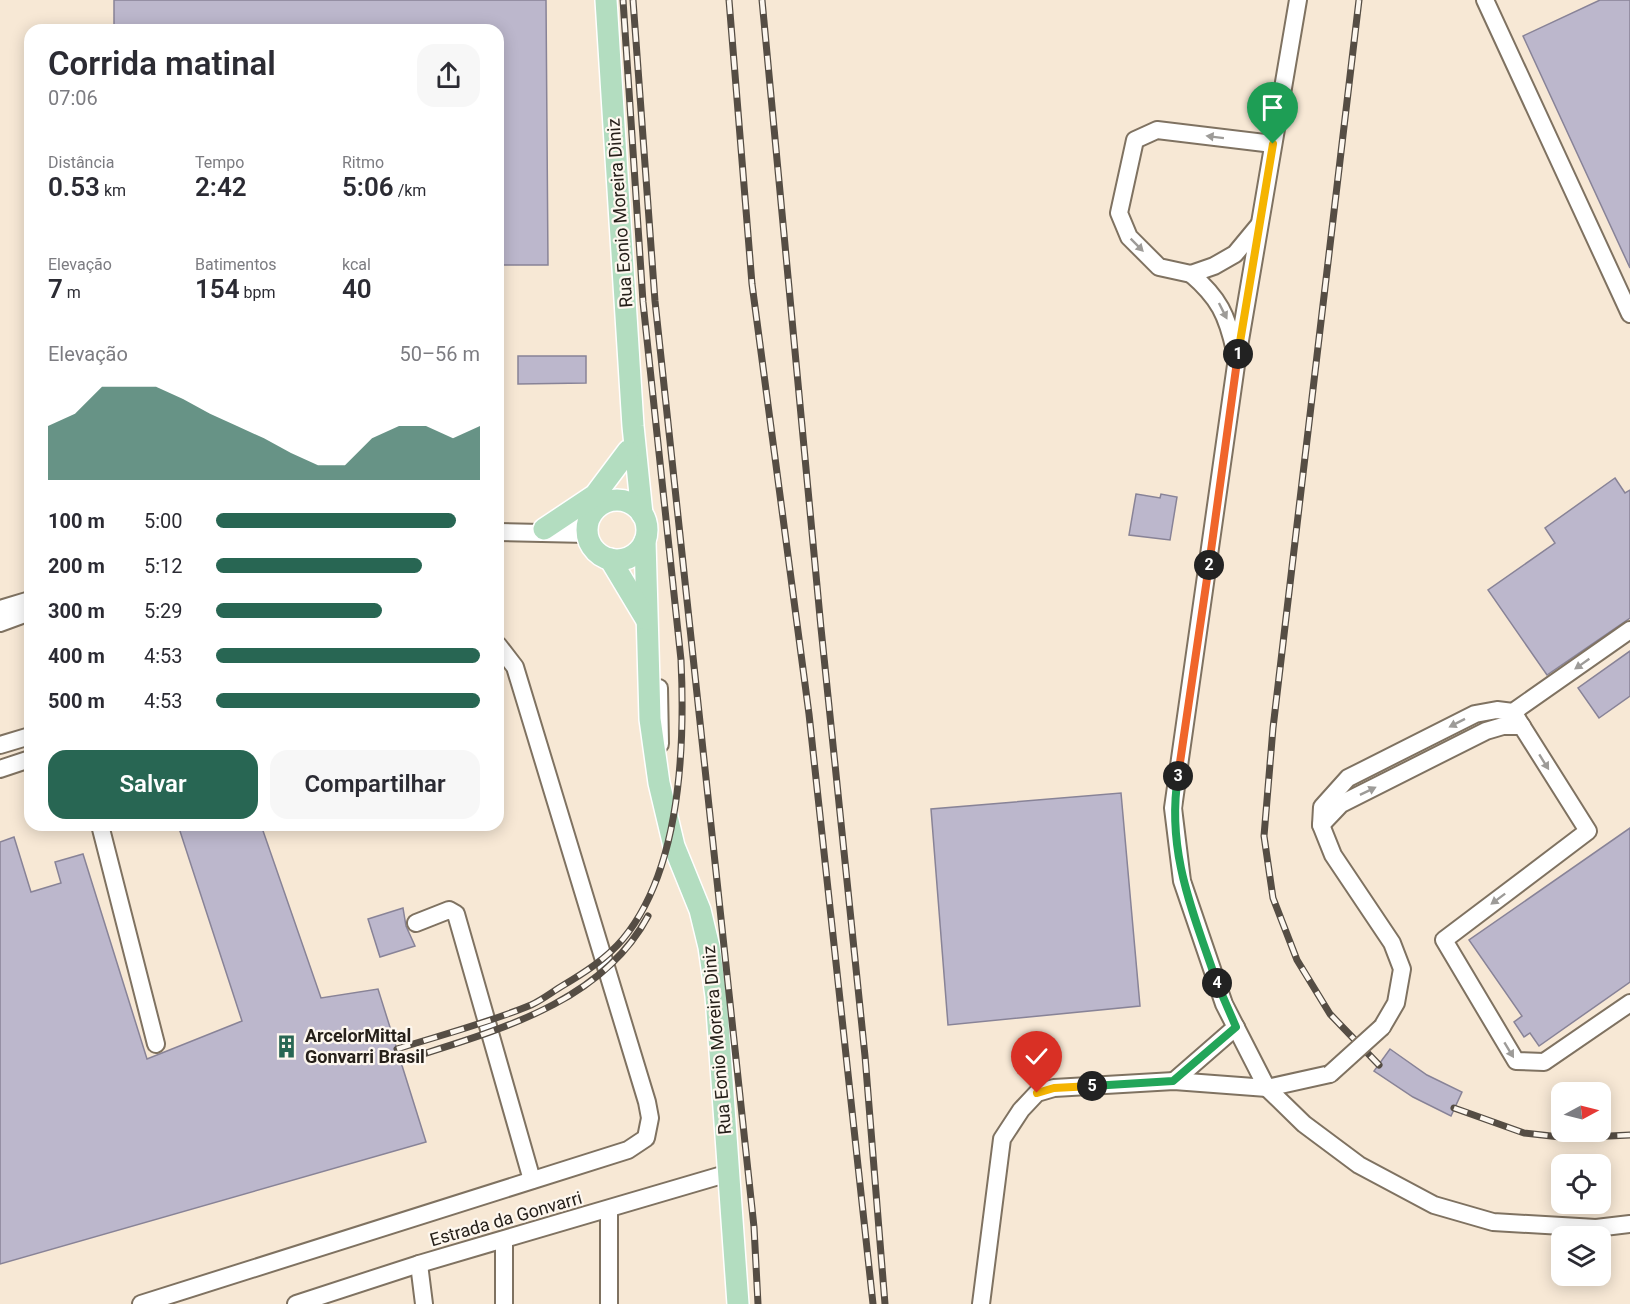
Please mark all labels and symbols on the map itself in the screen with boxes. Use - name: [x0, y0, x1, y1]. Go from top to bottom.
- pin: [1247, 82, 1298, 144]
- street label: Rua Eonio Moreira Diniz: [602, 118, 637, 309]
- one-way arrow: [1206, 132, 1225, 142]
- one-way arrow: [1130, 237, 1144, 252]
- one-way arrow: [1217, 302, 1227, 320]
- pin: 1: [1223, 339, 1253, 369]
- pin: 2: [1194, 550, 1224, 580]
- one-way arrow: [1574, 658, 1590, 669]
- one-way arrow: [1449, 719, 1466, 728]
- one-way arrow: [1539, 753, 1550, 770]
- pin: 3: [1163, 761, 1193, 791]
- one-way arrow: [1359, 786, 1376, 796]
- one-way arrow: [1490, 893, 1506, 906]
- street label: Rua Eonio Moreira Diniz: [698, 944, 735, 1136]
- pin: 4: [1202, 968, 1232, 998]
- place label: ArcelorMittal Gonvarri Brasil: [305, 1025, 425, 1067]
- pin: [1011, 1031, 1062, 1093]
- building icon: ArcelorMittal Gonvarri Brasil: [274, 1033, 300, 1059]
- one-way arrow: [1504, 1041, 1514, 1058]
- pin: 5: [1077, 1071, 1107, 1101]
- north arrow: [1551, 1082, 1611, 1142]
- street label: Estrada da Gonvarri: [427, 1187, 584, 1250]

